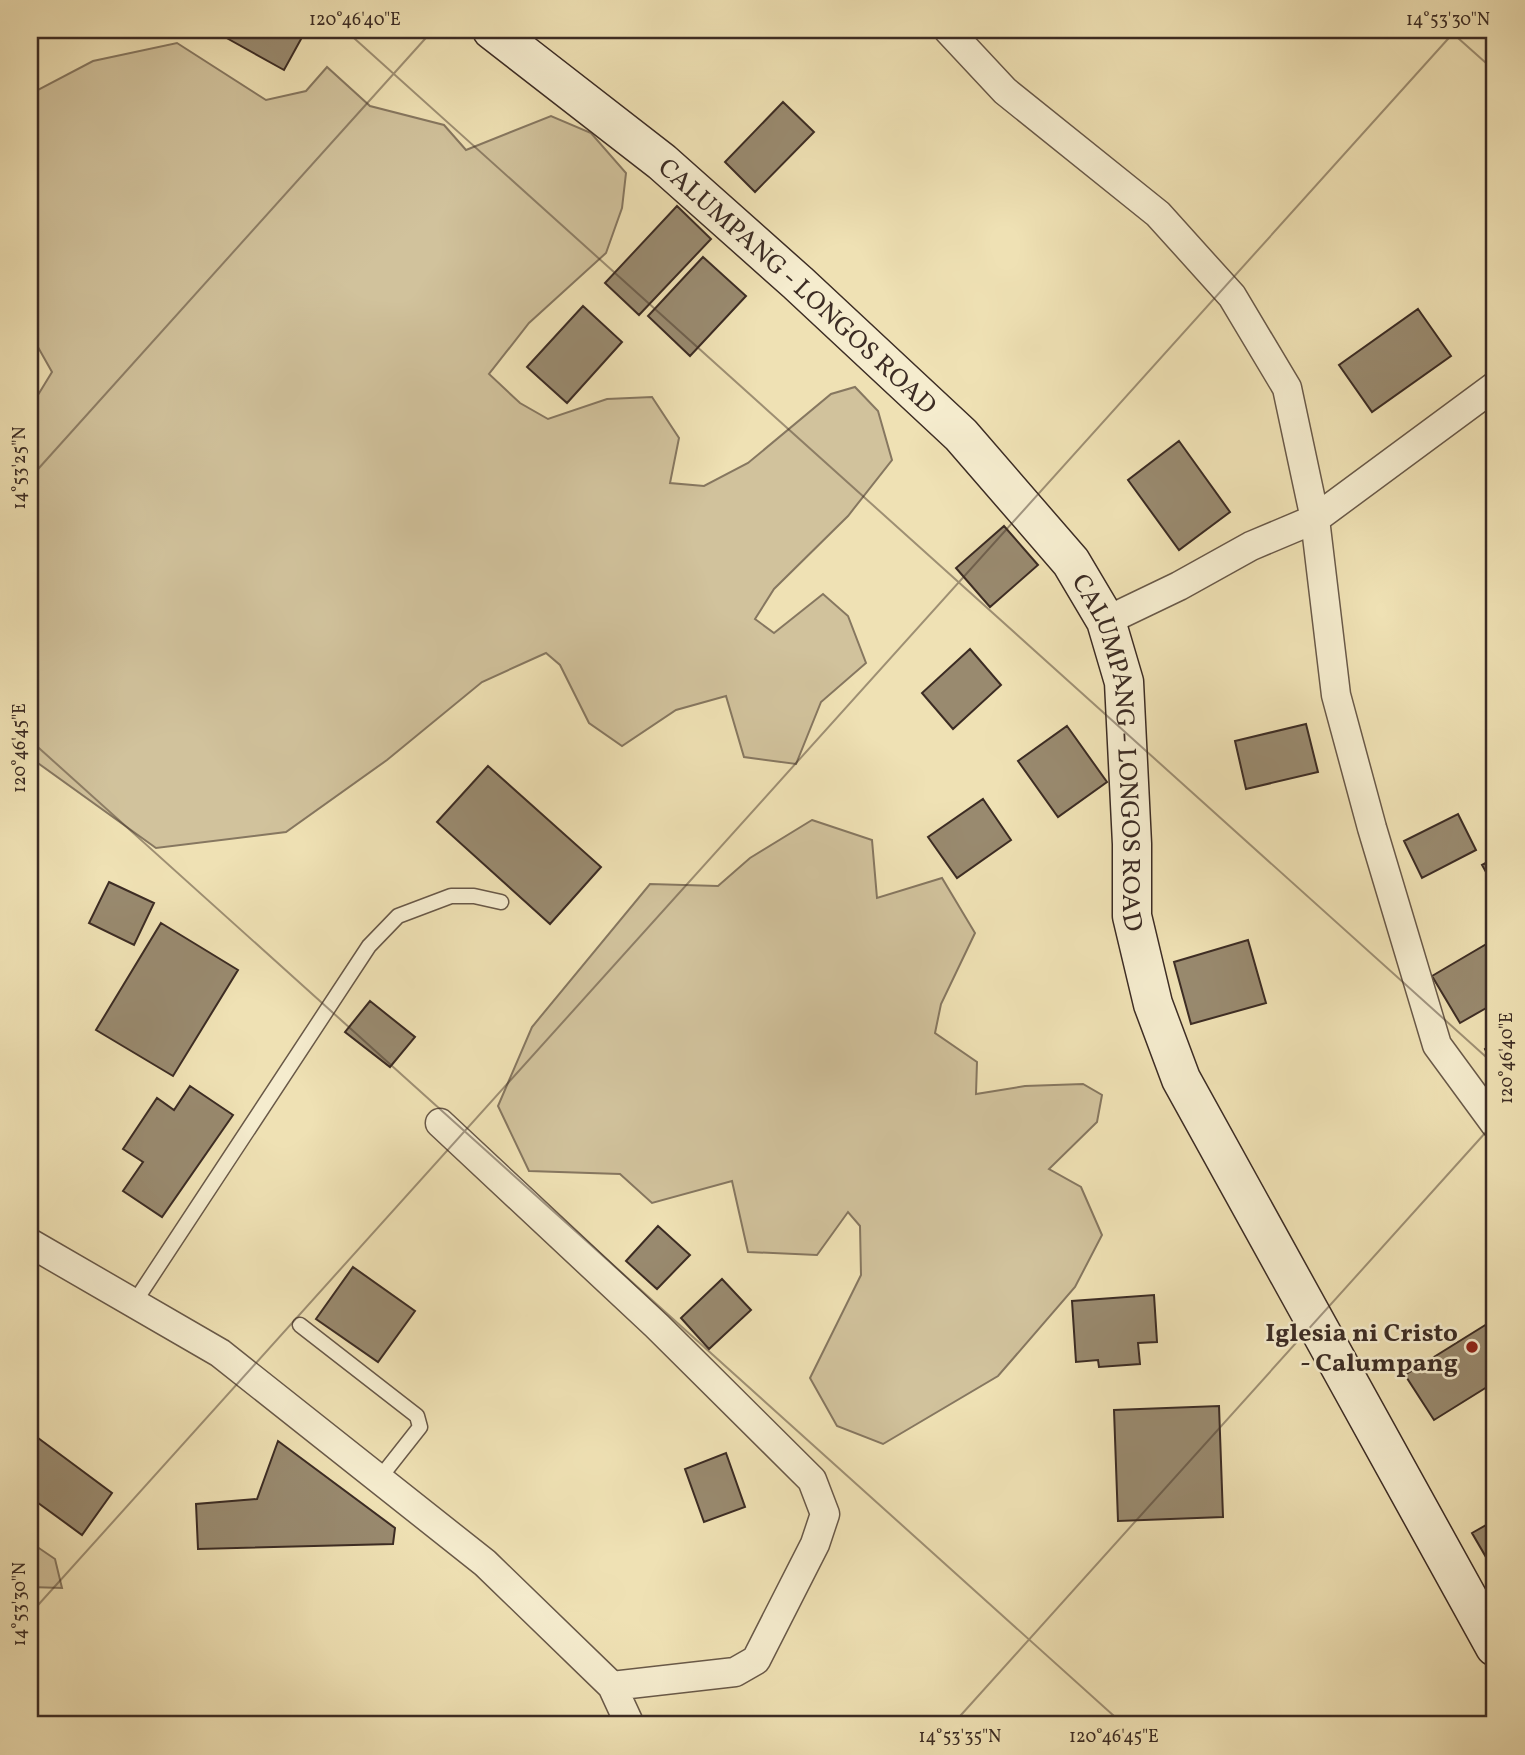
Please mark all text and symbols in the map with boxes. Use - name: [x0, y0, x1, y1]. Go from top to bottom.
- text: 120°46'40"E: [309, 8, 401, 33]
- text: 14°53'30"N: [1406, 8, 1490, 33]
- street label: CALUMPANG - LONGOS ROAD: [649, 151, 944, 424]
- text: 14°53'25"N: [8, 426, 33, 510]
- street label: CALUMPANG - LONGOS ROAD: [1062, 568, 1151, 936]
- text: 120°46'45"E: [8, 703, 33, 793]
- text: 120°46'40"E: [1495, 1012, 1520, 1104]
- place label: Iglesia ni Cristo - Calumpang: [1265, 1316, 1458, 1382]
- marker: Iglesia ni Cristo - Calumpang: [1464, 1339, 1480, 1355]
- text: 14°53'30"N: [8, 1562, 33, 1646]
- text: 14°53'35"N: [919, 1725, 1001, 1750]
- text: 120°46'45"E: [1069, 1725, 1159, 1750]

